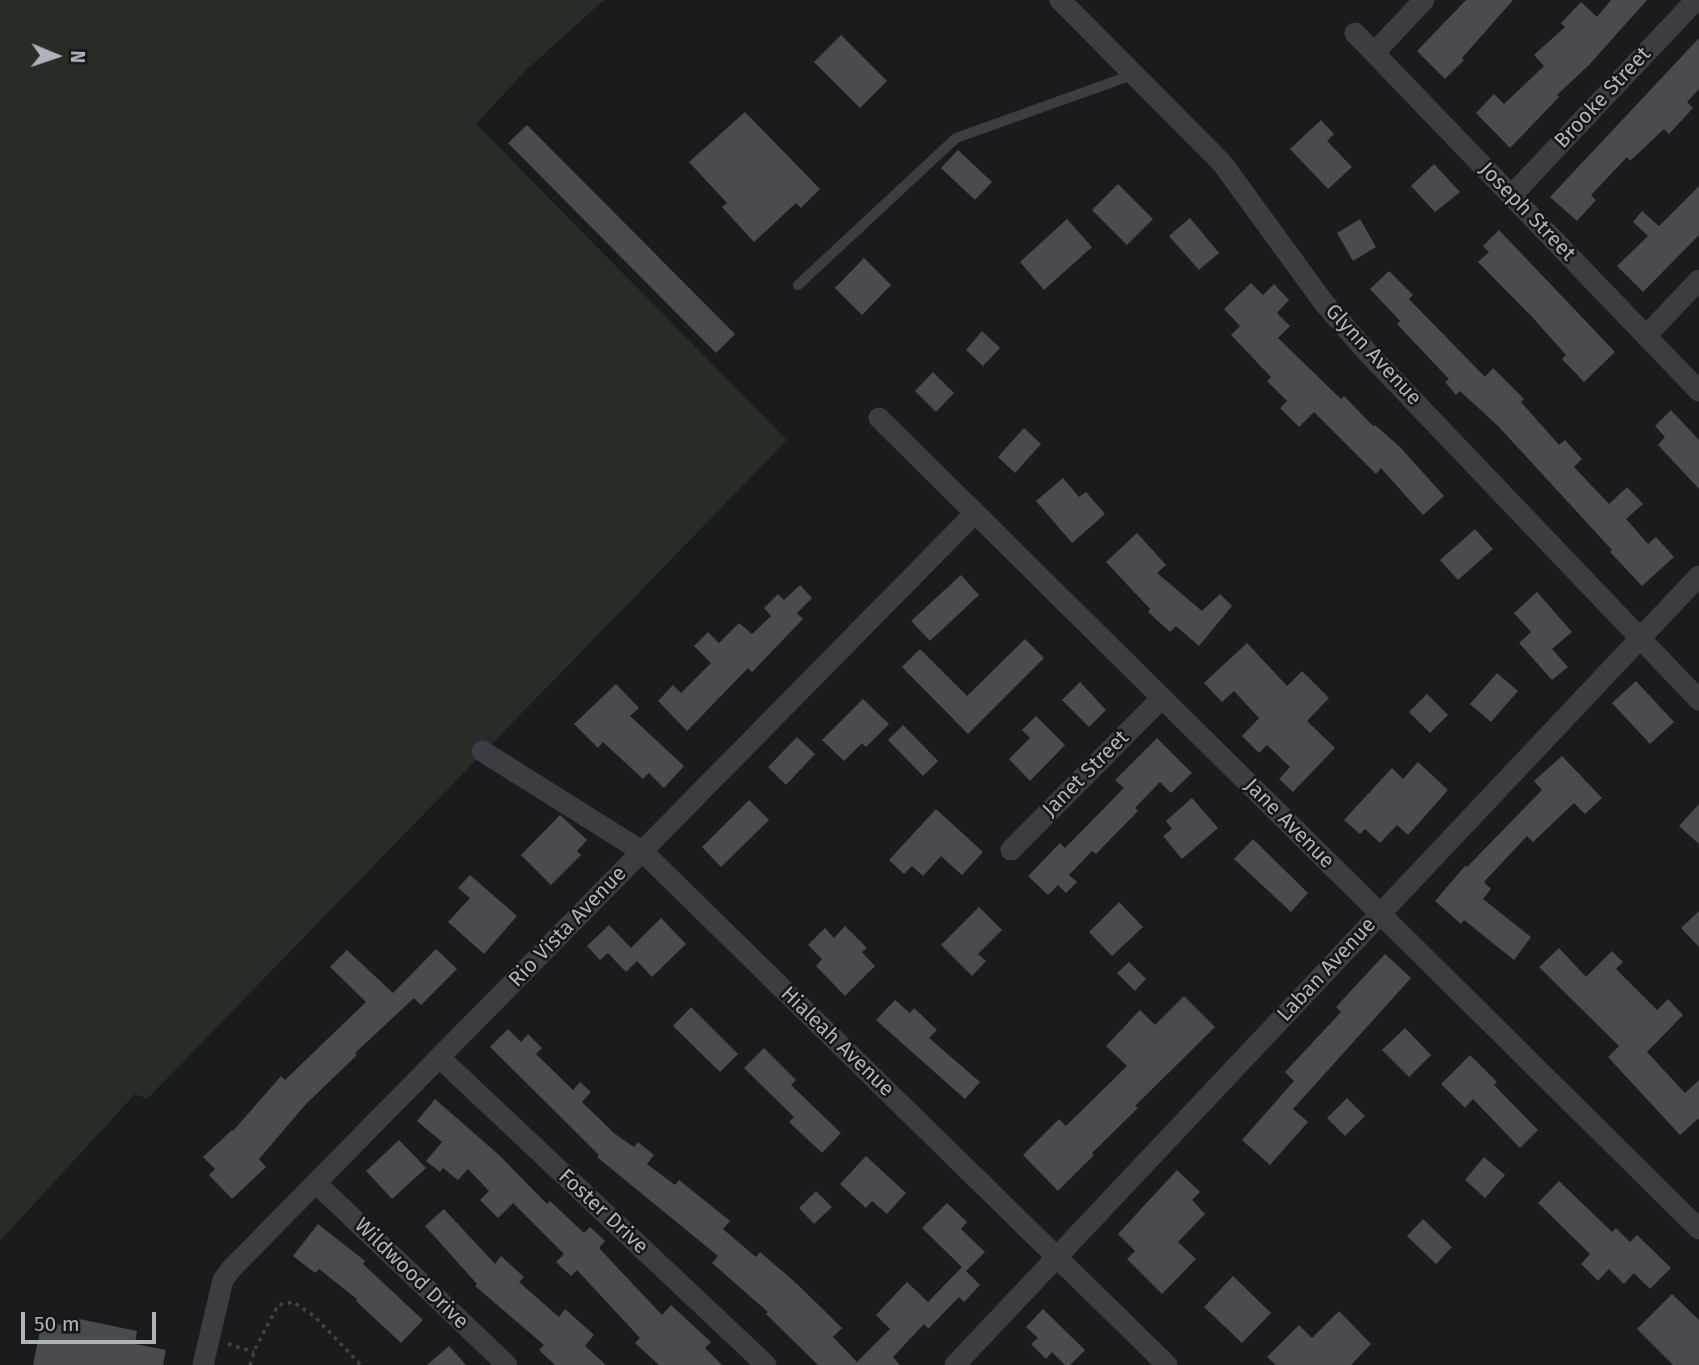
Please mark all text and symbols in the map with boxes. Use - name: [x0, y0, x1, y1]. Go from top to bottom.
- north arrow: [21, 21, 91, 91]
- street label: Brooke Street: [1550, 42, 1656, 154]
- text: N: [66, 50, 89, 63]
- street label: Joseph Street: [1474, 157, 1580, 267]
- street label: Glynn Avenue: [1320, 299, 1426, 411]
- street label: Janet Street: [1038, 726, 1134, 822]
- street label: Jane Avenue: [1239, 774, 1339, 874]
- street label: Rio Vista Avenue: [504, 861, 632, 993]
- street label: Laban Avenue: [1272, 913, 1382, 1027]
- street label: Hialeah Avenue: [775, 982, 899, 1102]
- street label: Foster Drive: [553, 1164, 653, 1260]
- street label: Wildwood Drive: [349, 1213, 473, 1335]
- scale bar: [24, 1298, 159, 1342]
- text: 50 m: [34, 1311, 80, 1337]

